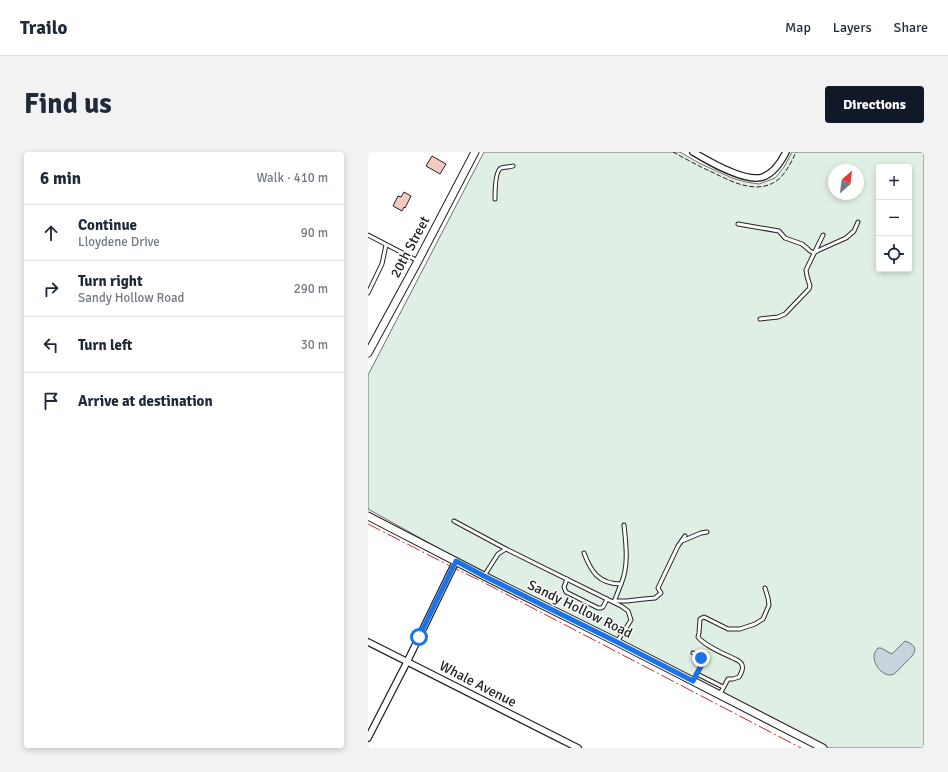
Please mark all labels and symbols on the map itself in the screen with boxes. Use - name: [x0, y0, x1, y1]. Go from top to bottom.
- north arrow: [828, 164, 864, 200]
- street label: 20th Street: [387, 213, 433, 281]
- street label: Sandy Hollow Road: [525, 576, 635, 642]
- route start: [410, 628, 428, 646]
- route end: [692, 649, 710, 667]
- street label: Whale Avenue: [437, 657, 519, 711]

